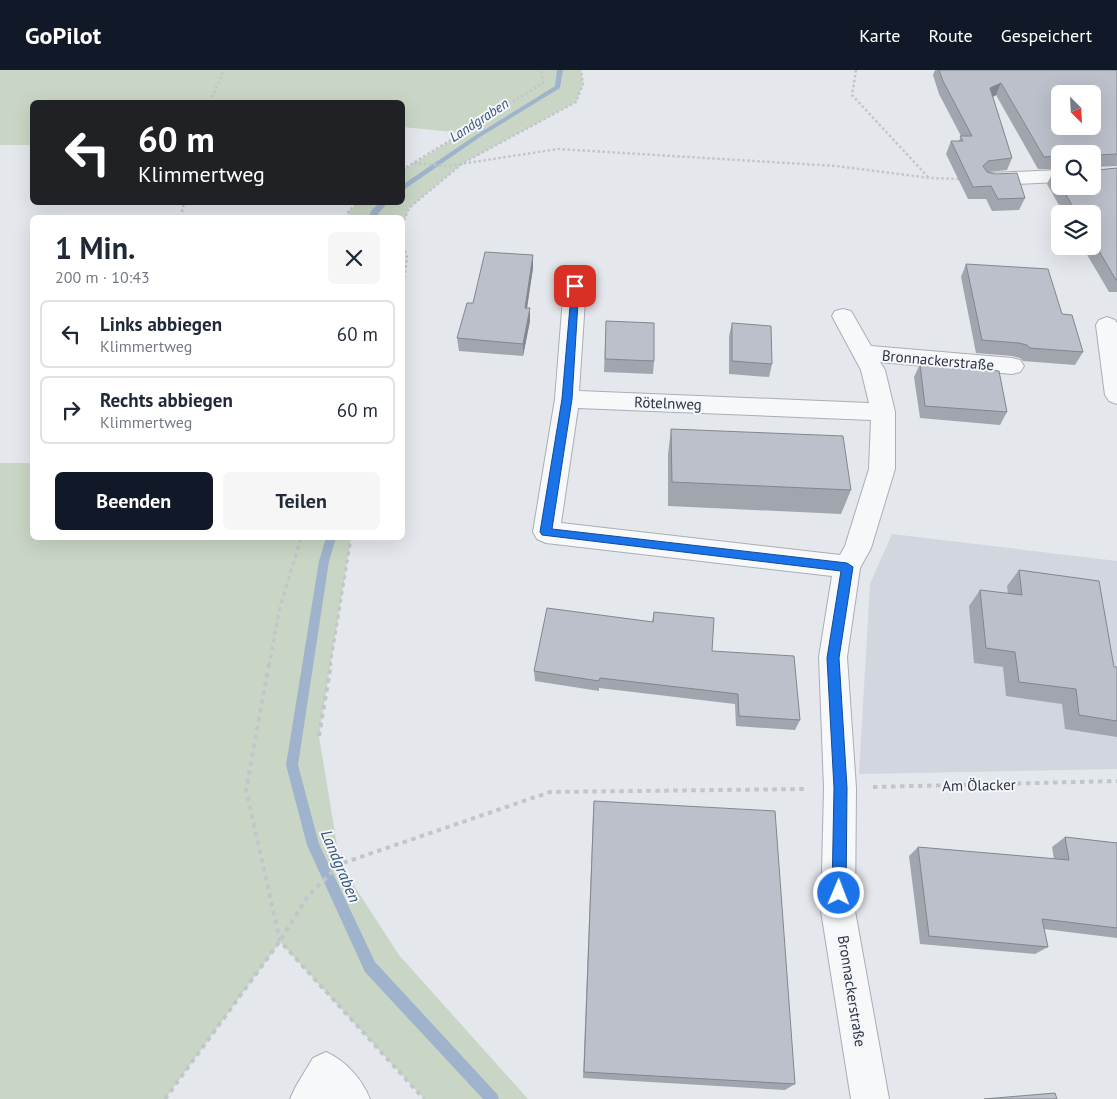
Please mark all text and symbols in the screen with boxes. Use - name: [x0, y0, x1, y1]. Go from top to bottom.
- text: GoPilot: [25, 20, 101, 51]
- text: Karte: [859, 24, 900, 47]
- text: Route: [928, 24, 973, 47]
- text: Gespeichert: [1001, 24, 1092, 47]
- north arrow: [1051, 85, 1101, 135]
- map controls: [1051, 85, 1101, 255]
- water label: Landgraben: [446, 94, 512, 146]
- text: 60 m: [138, 116, 215, 162]
- icon: left: [55, 120, 120, 185]
- button: search: [1051, 145, 1101, 195]
- text: Klimmertweg: [138, 160, 265, 188]
- button: layers: [1051, 205, 1101, 255]
- text: 1 Min.: [55, 228, 135, 267]
- button: close: [328, 232, 380, 284]
- pin: [554, 265, 596, 307]
- text: 200 m · 10:43: [55, 267, 150, 287]
- icon: arrive: [561, 272, 589, 300]
- text: Links abbiegen: [100, 312, 222, 336]
- icon: left: [57, 320, 85, 348]
- text: 60 m: [337, 322, 378, 346]
- text: Klimmertweg: [100, 336, 192, 356]
- street label: Bronnackerstraße: [881, 346, 995, 374]
- text: Rechts abbiegen: [100, 388, 233, 412]
- street label: Rötelnweg: [634, 392, 702, 414]
- icon: right: [57, 396, 85, 424]
- text: 60 m: [337, 398, 378, 422]
- text: Klimmertweg: [100, 412, 192, 432]
- button: Beenden: [55, 472, 213, 530]
- button: Teilen: [223, 472, 380, 530]
- street label: Am Ölacker: [942, 775, 1016, 795]
- water label: Landgraben: [317, 827, 365, 905]
- position arrow: [812, 866, 864, 918]
- street label: Bronnackerstraße: [834, 934, 870, 1048]

